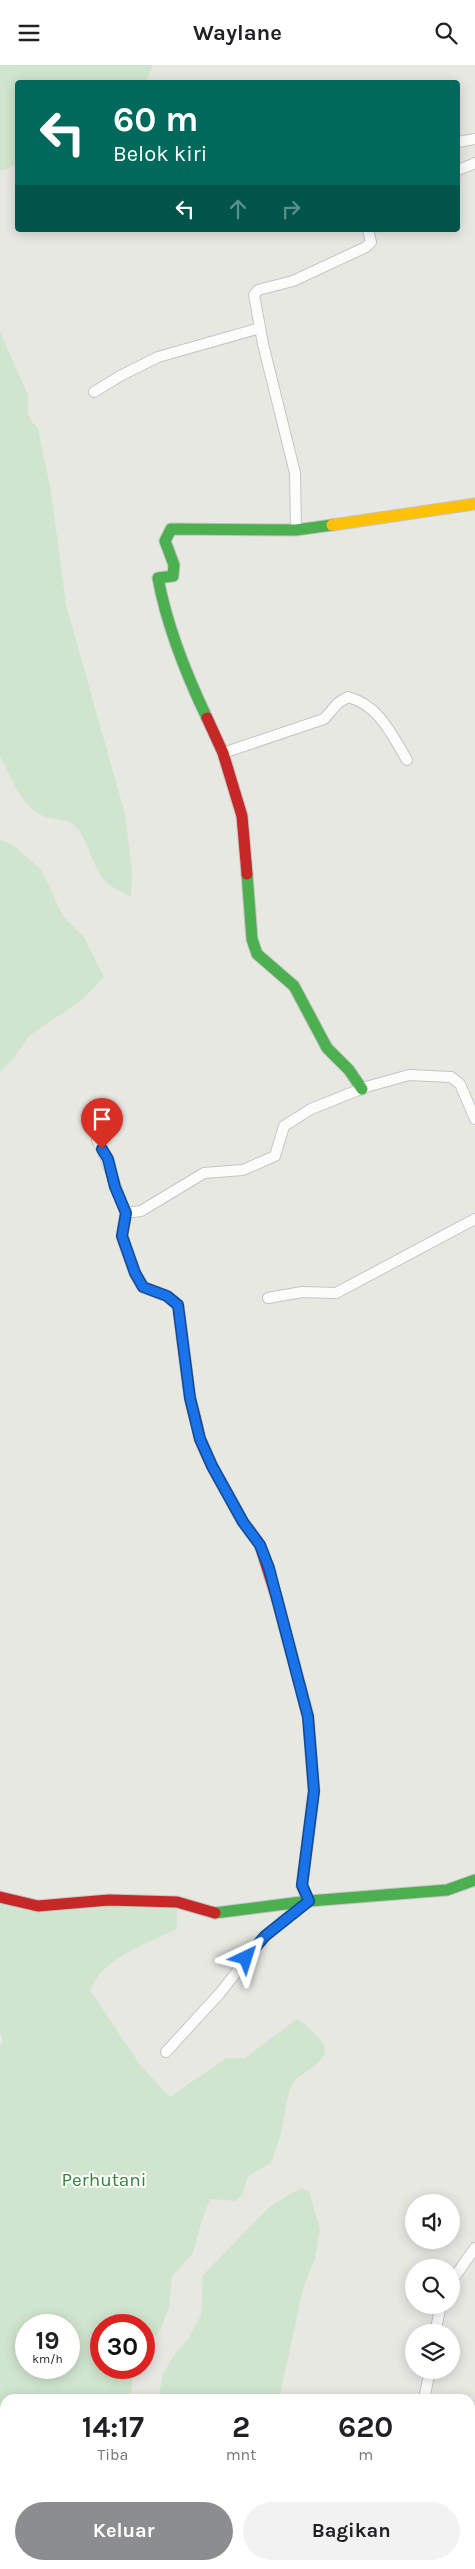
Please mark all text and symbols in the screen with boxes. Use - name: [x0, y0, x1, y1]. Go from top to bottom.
- icon: menu: [15, 19, 43, 47]
- icon: search: [432, 19, 460, 47]
- text: Waylane: [193, 20, 282, 46]
- text: 60 m: [113, 99, 198, 140]
- icon: left: [30, 100, 95, 165]
- text: Belok kiri: [113, 141, 207, 167]
- icon: left: [171, 195, 199, 223]
- icon: ahead: [224, 195, 252, 223]
- icon: right: [277, 195, 305, 223]
- pin: [81, 1098, 123, 1149]
- icon: arrive: [88, 1105, 116, 1133]
- position arrow: [219, 1931, 271, 1983]
- park label: Perhutani: [62, 2169, 146, 2191]
- map controls: [405, 2194, 460, 2379]
- button: sound: [405, 2194, 460, 2249]
- button: search: [405, 2259, 460, 2314]
- speed limit sign: 30: [90, 2314, 155, 2379]
- button: layers: [405, 2324, 460, 2379]
- text: 19: [35, 2326, 60, 2355]
- text: km/h: [32, 2352, 63, 2366]
- text: 14:17: [82, 2409, 144, 2445]
- text: 2: [232, 2409, 250, 2445]
- text: 620: [338, 2409, 393, 2445]
- text: Tiba: [97, 2445, 128, 2464]
- text: mnt: [226, 2445, 256, 2464]
- text: m: [358, 2445, 373, 2464]
- button: Keluar: [15, 2502, 233, 2560]
- button: Bagikan: [243, 2502, 460, 2560]

